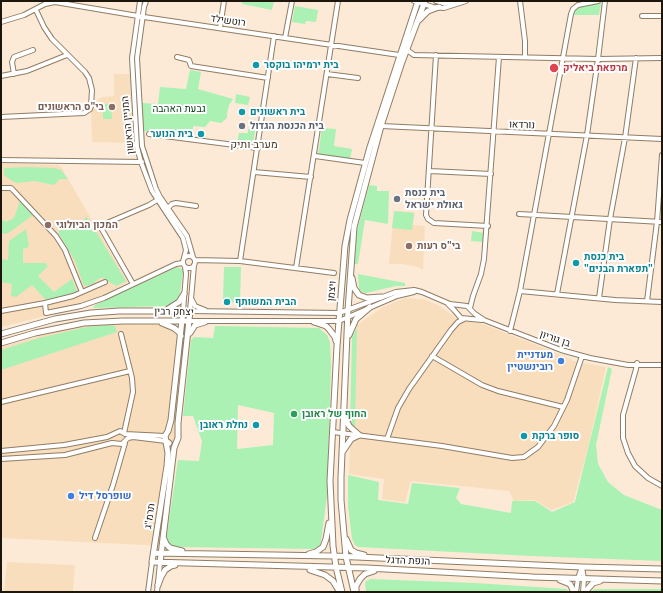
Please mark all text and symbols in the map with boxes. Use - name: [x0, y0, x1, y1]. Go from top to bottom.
- street label: רוטשילד: [210, 13, 246, 29]
- place label: בית ירמיהו בוקסר: [264, 59, 339, 71]
- marker: בית ירמיהו בוקסר: [251, 60, 261, 70]
- marker: מרפאת ביאליק: [548, 62, 560, 74]
- place label: מרפאת ביאליק: [563, 62, 628, 74]
- street label: המניין הראשון: [119, 95, 137, 155]
- place label: בי"ס הראשונים: [38, 101, 104, 113]
- marker: בי"ס הראשונים: [107, 102, 117, 112]
- park label: גבעת האהבה: [152, 103, 206, 115]
- place label: בית ראשונים: [250, 106, 305, 118]
- marker: בית ראשונים: [237, 107, 247, 117]
- street label: נורדאו: [509, 119, 535, 131]
- place label: בית הכנסת הגדול: [250, 120, 324, 132]
- marker: בית הכנסת הגדול: [237, 121, 247, 131]
- place label: בית הנוער: [151, 128, 193, 140]
- marker: בית הנוער: [196, 129, 206, 139]
- district label: מערב ותיק: [230, 138, 278, 152]
- place label: בית כנסת גאולת ישראל: [405, 187, 463, 210]
- marker: בית כנסת גאולת ישראל: [392, 194, 402, 204]
- place label: המכון הביולוגי: [56, 219, 118, 231]
- marker: המכון הביולוגי: [43, 220, 53, 230]
- place label: בי"ס רעות: [417, 240, 460, 252]
- marker: בי"ס רעות: [404, 241, 414, 251]
- place label: בית כנסת "תפארת הבנים": [584, 251, 653, 274]
- marker: בית כנסת "תפארת הבנים": [571, 258, 581, 268]
- street label: ויצמן: [325, 280, 339, 302]
- place label: הבית המשותף: [235, 296, 296, 308]
- marker: הבית המשותף: [222, 297, 232, 307]
- street label: יצחק רבין: [154, 306, 194, 318]
- street label: בן גוריון: [538, 328, 572, 350]
- place label: מעדניית רובינשטיין: [507, 349, 553, 372]
- marker: מעדניית רובינשטיין: [556, 356, 566, 366]
- place label: החוף של ראובן: [302, 408, 367, 420]
- marker: החוף של ראובן: [289, 409, 299, 419]
- place label: נחלת ראובן: [200, 419, 248, 431]
- marker: נחלת ראובן: [251, 420, 261, 430]
- place label: סופר ברקת: [532, 430, 579, 442]
- marker: סופר ברקת: [519, 431, 529, 441]
- place label: שופרסל דיל: [79, 490, 131, 502]
- marker: שופרסל דיל: [66, 491, 76, 501]
- street label: תרמ"ג: [142, 503, 158, 529]
- street label: הנפת הדגל: [385, 554, 431, 568]

